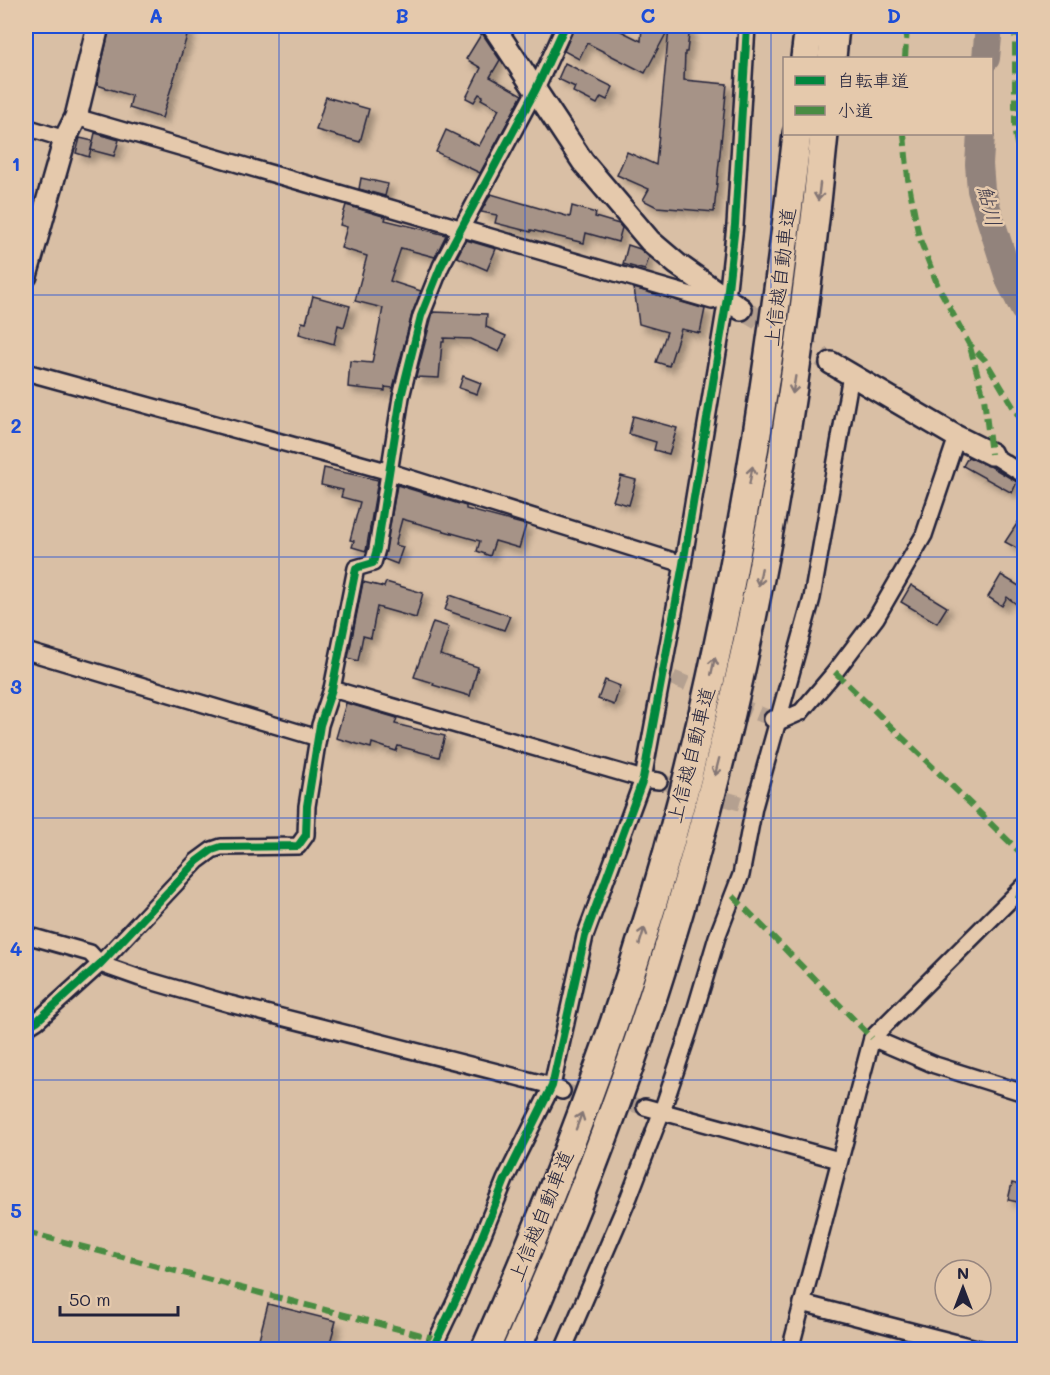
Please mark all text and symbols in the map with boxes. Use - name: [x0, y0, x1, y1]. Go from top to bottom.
- text: A: [149, 2, 163, 28]
- text: B: [395, 2, 409, 28]
- text: C: [641, 2, 656, 28]
- text: D: [887, 2, 901, 28]
- legend: [783, 57, 993, 135]
- text: 自転車道: [837, 68, 909, 92]
- text: 小道: [837, 98, 873, 122]
- text: 1: [12, 150, 20, 176]
- one-way arrow: [813, 181, 824, 201]
- water label: 鮎川: [972, 182, 1009, 229]
- street label: 上信越自動車道: [758, 206, 800, 348]
- one-way arrow: [788, 375, 799, 394]
- text: 2: [10, 412, 22, 438]
- one-way arrow: [746, 466, 757, 485]
- one-way arrow: [754, 567, 765, 586]
- one-way arrow: [707, 657, 719, 676]
- text: 3: [10, 673, 22, 699]
- street label: 上信越自動車道: [660, 684, 720, 826]
- one-way arrow: [711, 758, 723, 777]
- one-way arrow: [637, 927, 648, 946]
- text: 4: [10, 935, 23, 961]
- one-way arrow: [575, 1112, 586, 1131]
- street label: 上信越自動車道: [502, 1146, 578, 1285]
- text: 5: [10, 1197, 22, 1223]
- north arrow: [933, 1258, 993, 1318]
- text: N: [957, 1262, 969, 1283]
- scale bar: [60, 1279, 178, 1317]
- text: 50 m: [69, 1287, 111, 1311]

